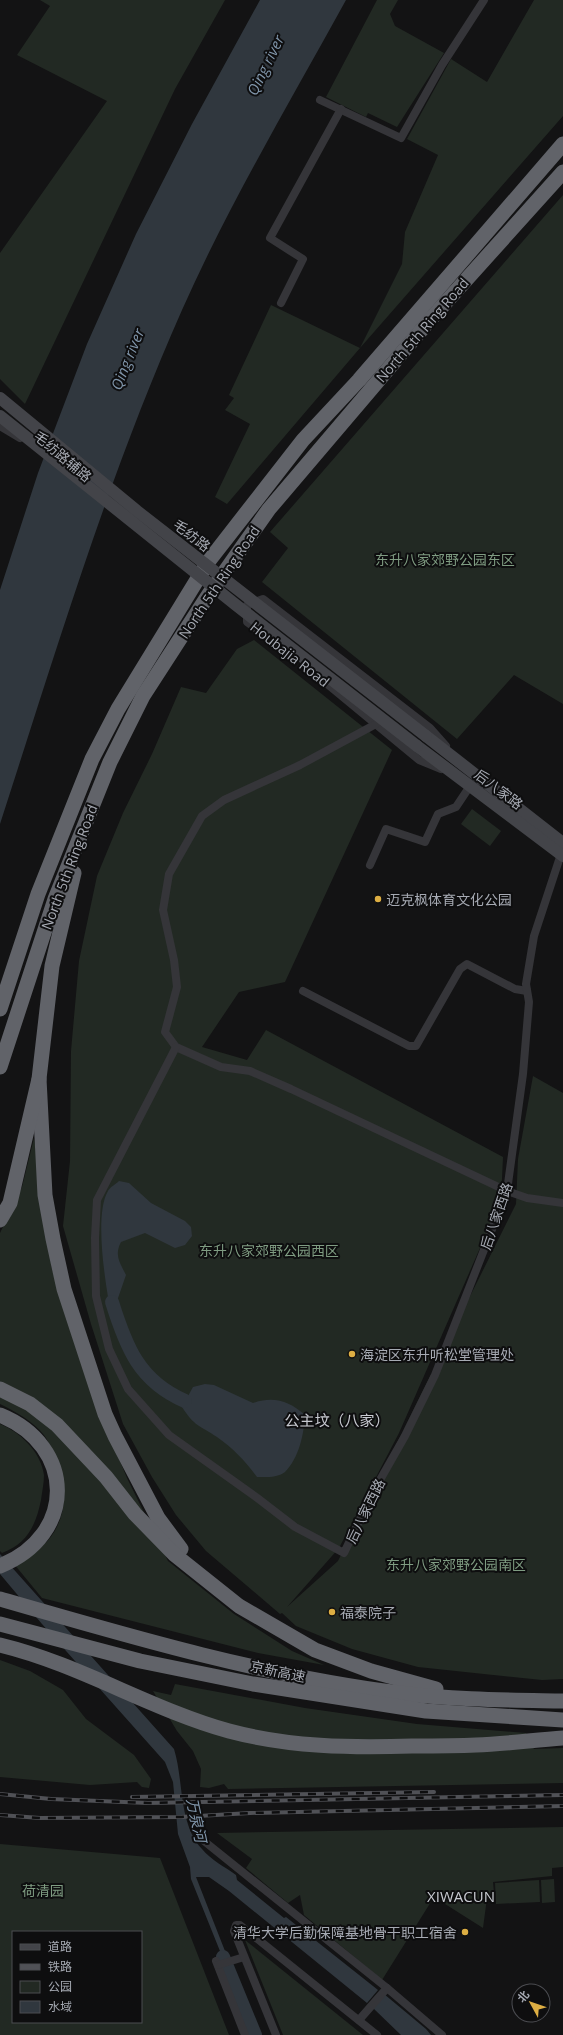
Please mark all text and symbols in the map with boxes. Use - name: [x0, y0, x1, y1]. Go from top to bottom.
- water label: Qing river: [242, 30, 289, 99]
- street label: North 5th Ring Road: [371, 274, 473, 386]
- water label: Qing river: [106, 324, 149, 393]
- street label: 毛纺路辅路: [30, 426, 96, 486]
- street label: 毛纺路: [170, 515, 214, 555]
- street label: North 5th Ring Road: [174, 522, 264, 642]
- park label: 东升八家郊野公园东区: [375, 550, 515, 569]
- street label: Houbajia Road: [246, 617, 334, 691]
- street label: 后八家路: [471, 765, 527, 813]
- street label: North 5th Ring Road: [36, 802, 102, 932]
- place label: 迈克枫体育文化公园: [386, 890, 512, 909]
- marker: 迈克枫体育文化公园: [373, 894, 383, 904]
- street label: 后八家西路: [476, 1180, 516, 1252]
- park label: 东升八家郊野公园西区: [199, 1241, 339, 1260]
- place label: 海淀区东升听松堂管理处: [360, 1345, 514, 1364]
- marker: 海淀区东升听松堂管理处: [347, 1349, 357, 1359]
- district label: 公主坟（八家）: [284, 1410, 390, 1430]
- street label: 后八家西路: [341, 1475, 389, 1547]
- park label: 东升八家郊野公园南区: [386, 1555, 526, 1574]
- place label: 福泰院子: [340, 1603, 396, 1622]
- marker: 福泰院子: [327, 1607, 337, 1617]
- street label: 京新高速: [249, 1656, 307, 1686]
- water label: 万泉河: [183, 1796, 212, 1847]
- park label: 荷清园: [22, 1881, 64, 1900]
- district label: XIWACUN: [427, 1886, 495, 1906]
- place label: 清华大学后勤保障基地骨干职工宿舍: [233, 1923, 457, 1942]
- marker: 清华大学后勤保障基地骨干职工宿舍: [460, 1927, 470, 1937]
- legend: [12, 1931, 142, 2023]
- text: 道路: [48, 1938, 72, 1955]
- text: 铁路: [48, 1958, 72, 1975]
- text: 公园: [48, 1978, 72, 1995]
- north arrow: [511, 1983, 551, 2023]
- text: 北: [514, 1987, 532, 2005]
- text: 水域: [48, 1998, 72, 2015]

